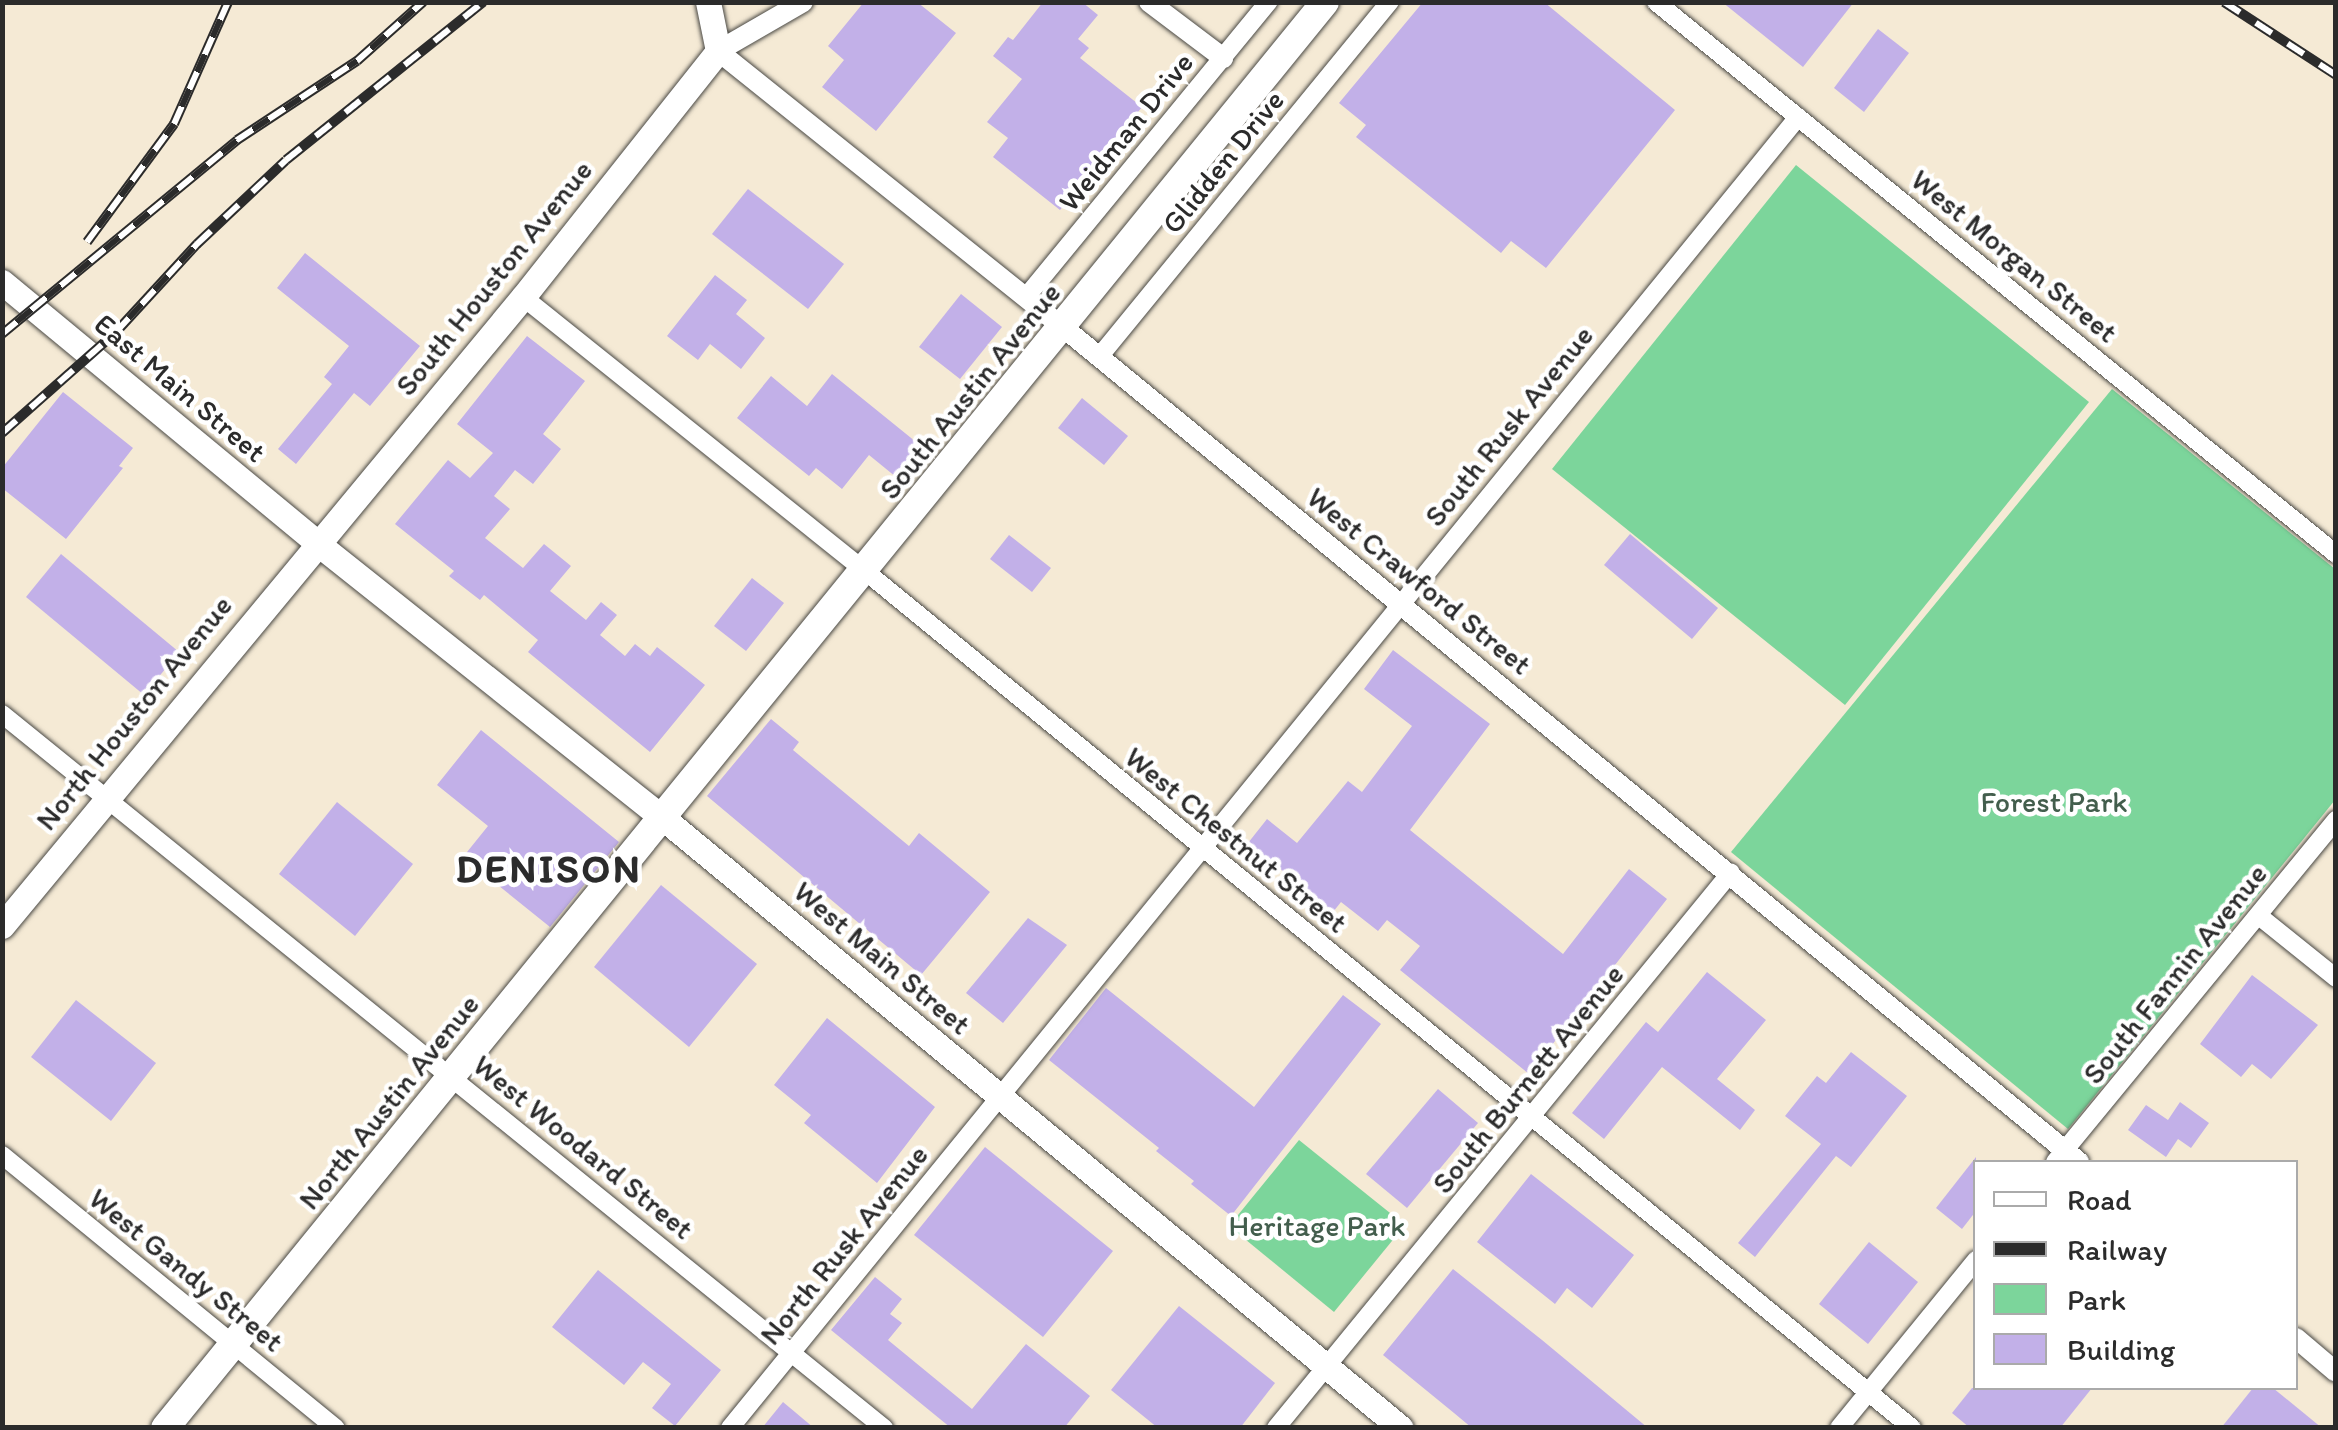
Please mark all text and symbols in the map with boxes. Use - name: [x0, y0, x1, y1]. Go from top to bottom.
- street label: Weidman Drive: [1051, 45, 1201, 219]
- street label: Glidden Drive: [1154, 83, 1292, 241]
- street label: South Houston Avenue: [388, 153, 600, 403]
- street label: West Morgan Street: [1904, 162, 2124, 350]
- street label: South Austin Avenue: [872, 276, 1068, 506]
- street label: East Main Street: [87, 306, 273, 470]
- street label: South Rusk Avenue: [1418, 319, 1600, 533]
- street label: West Crawford Street: [1300, 480, 1538, 682]
- street label: North Houston Avenue: [28, 588, 240, 838]
- street label: West Chestnut Street: [1118, 739, 1354, 941]
- park label: Forest Park: [1981, 784, 2127, 820]
- district label: DENISON: [458, 844, 640, 892]
- street label: South Fannin Avenue: [2076, 858, 2274, 1090]
- street label: West Main Street: [786, 873, 978, 1043]
- street label: South Burnett Avenue: [1425, 958, 1631, 1200]
- street label: North Austin Avenue: [291, 987, 487, 1217]
- street label: West Woodard Street: [466, 1048, 700, 1246]
- street label: North Rusk Avenue: [753, 1138, 935, 1352]
- legend: [1973, 1160, 2298, 1390]
- street label: West Gandy Street: [81, 1181, 291, 1359]
- text: Road: [2067, 1181, 2132, 1218]
- park label: Heritage Park: [1229, 1208, 1405, 1244]
- text: Railway: [2067, 1231, 2167, 1268]
- text: Park: [2067, 1281, 2126, 1318]
- text: Building: [2067, 1331, 2175, 1368]

